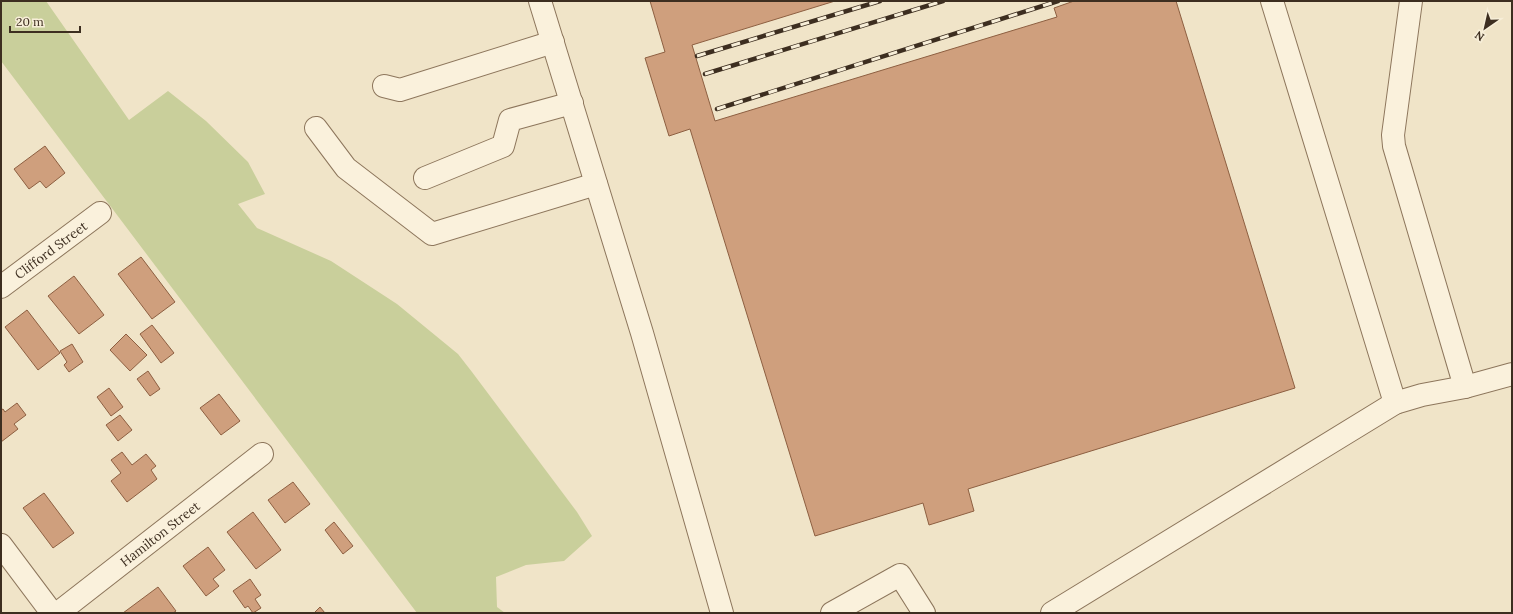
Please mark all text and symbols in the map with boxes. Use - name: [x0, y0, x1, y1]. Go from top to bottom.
- scale bar: [10, 8, 80, 34]
- north arrow: [1465, 8, 1505, 48]
- text: 20 m: [16, 14, 44, 29]
- text: N: [1472, 28, 1487, 44]
- street label: Clifford Street: [11, 218, 91, 283]
- street label: Hamilton Street: [117, 498, 203, 570]

